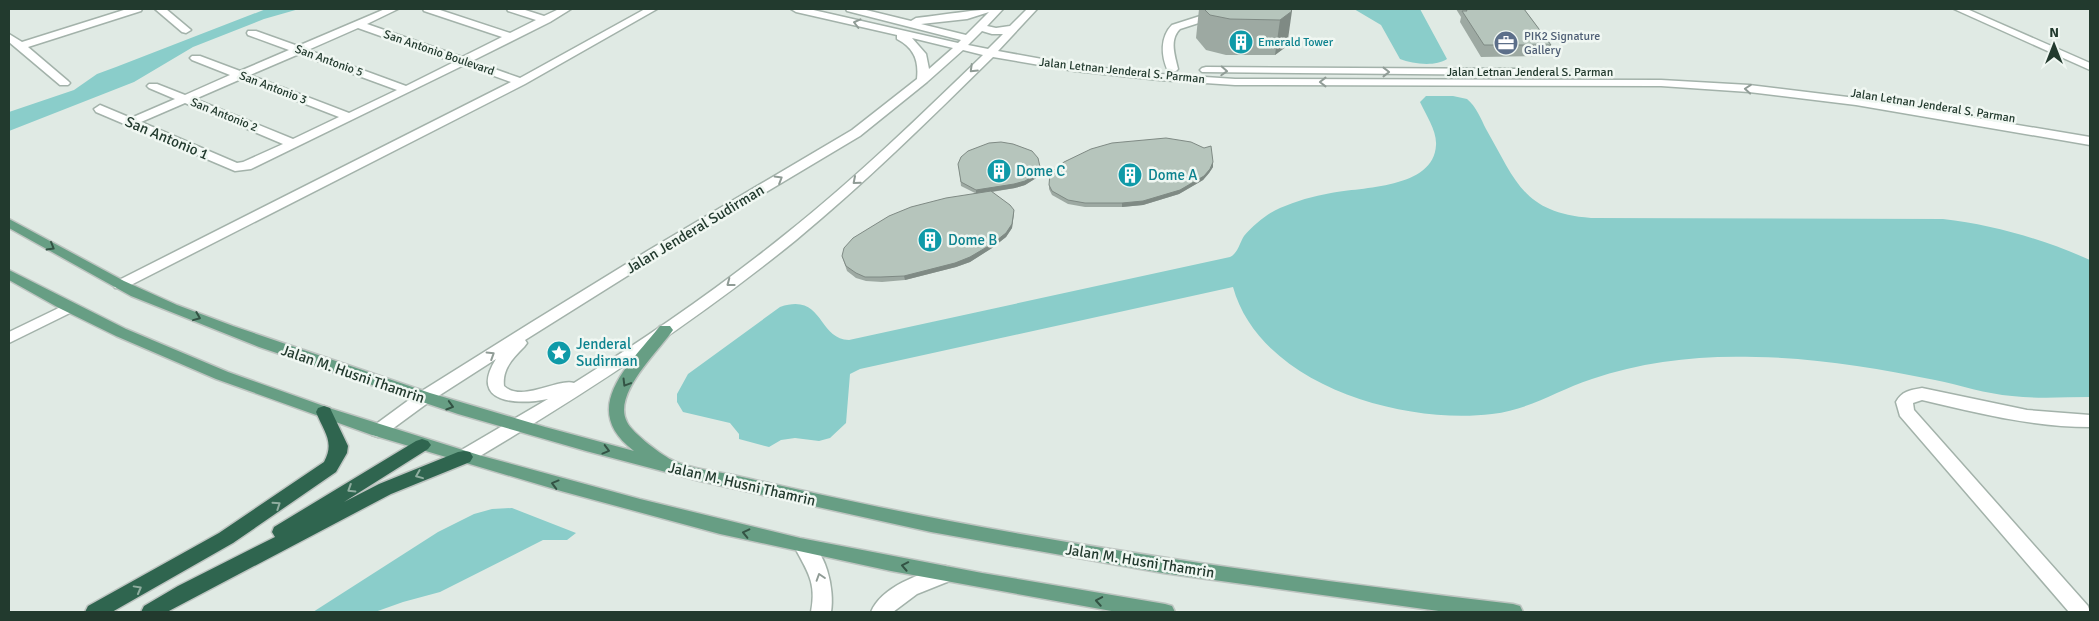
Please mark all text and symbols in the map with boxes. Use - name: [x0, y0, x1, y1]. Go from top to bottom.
- one-way arrow: [852, 18, 861, 29]
- north arrow: [2029, 20, 2079, 70]
- text: N: [2049, 24, 2059, 41]
- street label: San Antonio Boulevard: [382, 27, 496, 79]
- building icon: Emerald Tower: [1228, 29, 1254, 55]
- place label: PIK2 Signature Gallery: [1524, 29, 1600, 58]
- office icon: PIK2 Signature Gallery: [1493, 30, 1519, 56]
- place label: Emerald Tower: [1258, 35, 1334, 50]
- street label: San Antonio 5: [293, 42, 365, 80]
- street label: Jalan Letnan Jenderal S. Parman: [1038, 55, 1206, 87]
- one-way arrow: [970, 63, 979, 72]
- street label: Jalan Letnan Jenderal S. Parman: [1447, 65, 1613, 80]
- one-way arrow: [1220, 66, 1228, 77]
- one-way arrow: [1383, 67, 1391, 77]
- street label: San Antonio 3: [237, 68, 309, 108]
- one-way arrow: [1319, 77, 1327, 88]
- one-way arrow: [1744, 83, 1752, 94]
- street label: Jalan Letnan Jenderal S. Parman: [1850, 86, 2016, 126]
- street label: San Antonio 2: [188, 95, 260, 135]
- street label: San Antonio 1: [122, 112, 212, 164]
- building icon: Dome C: [986, 158, 1012, 184]
- place label: Dome C: [1016, 162, 1065, 180]
- building icon: Dome A: [1117, 162, 1143, 188]
- place label: Dome A: [1148, 166, 1197, 184]
- one-way arrow: [773, 175, 782, 185]
- one-way arrow: [852, 175, 861, 184]
- street label: Jalan Jenderal Sudirman: [623, 181, 767, 277]
- building icon: Dome B: [917, 227, 943, 253]
- place label: Dome B: [948, 231, 997, 249]
- one-way arrow: [46, 240, 55, 250]
- one-way arrow: [727, 278, 736, 286]
- one-way arrow: [192, 311, 201, 322]
- place label: Jenderal Sudirman: [576, 335, 638, 370]
- place icon: Jenderal Sudirman: [546, 340, 572, 366]
- street label: Jalan M. Husni Thamrin: [279, 341, 427, 407]
- one-way arrow: [485, 352, 495, 361]
- one-way arrow: [622, 378, 632, 387]
- one-way arrow: [445, 400, 453, 410]
- one-way arrow: [601, 444, 610, 455]
- street label: Jalan M. Husni Thamrin: [667, 458, 817, 510]
- one-way arrow: [415, 469, 424, 480]
- one-way arrow: [551, 479, 559, 489]
- one-way arrow: [347, 483, 356, 492]
- one-way arrow: [271, 502, 281, 511]
- one-way arrow: [741, 528, 750, 539]
- street label: Jalan M. Husni Thamrin: [1064, 540, 1216, 582]
- one-way arrow: [900, 561, 909, 572]
- one-way arrow: [816, 573, 826, 582]
- one-way arrow: [133, 585, 142, 595]
- one-way arrow: [1095, 597, 1104, 607]

